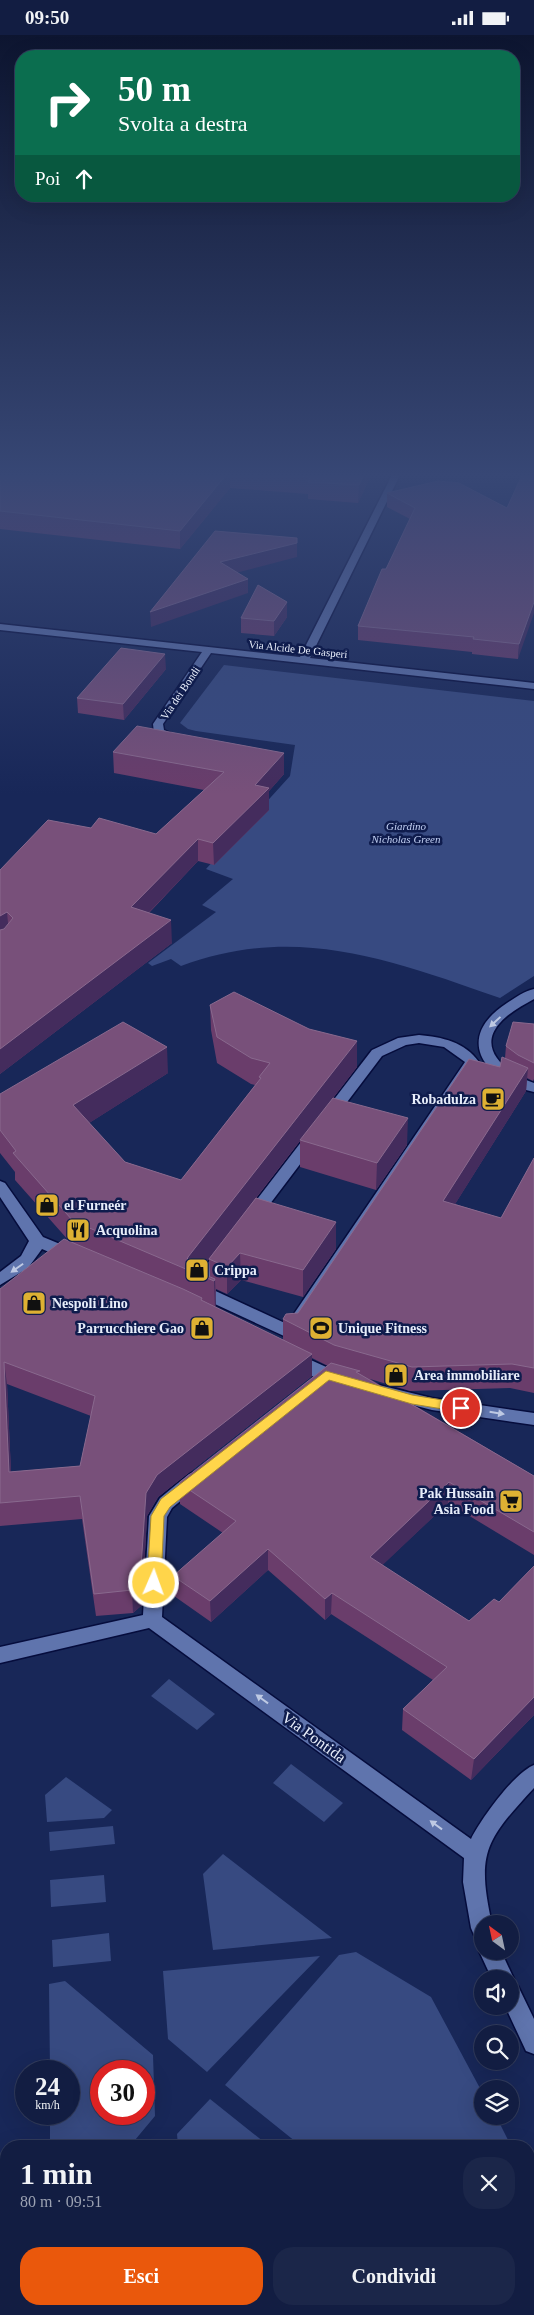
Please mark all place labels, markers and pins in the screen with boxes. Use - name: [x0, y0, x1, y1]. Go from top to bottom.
- cafe icon: Robadulza: [480, 1086, 506, 1112]
- place label: Robadulza: [411, 1092, 476, 1107]
- shop icon: el Furneér: [34, 1192, 60, 1218]
- place label: el Furneér: [64, 1198, 127, 1213]
- restaurant icon: Acquolina: [65, 1217, 91, 1243]
- place label: Acquolina: [96, 1223, 157, 1238]
- shop icon: Crippa: [184, 1257, 210, 1283]
- place label: Crippa: [214, 1263, 257, 1278]
- shop icon: Nespoli Lino: [21, 1290, 47, 1316]
- place label: Nespoli Lino: [52, 1296, 128, 1311]
- shop icon: Parrucchiere Gao: [189, 1315, 215, 1341]
- sports icon: Unique Fitness: [308, 1315, 334, 1341]
- place label: Parrucchiere Gao: [77, 1321, 184, 1336]
- place label: Unique Fitness: [338, 1321, 428, 1336]
- shop icon: Area immobiliare: [383, 1362, 409, 1388]
- place label: Area immobiliare: [414, 1368, 520, 1383]
- pin: [440, 1387, 482, 1429]
- place label: Pak Hussain Asia Food: [419, 1486, 494, 1517]
- supermarket icon: Pak Hussain Asia Food: [498, 1488, 524, 1514]

